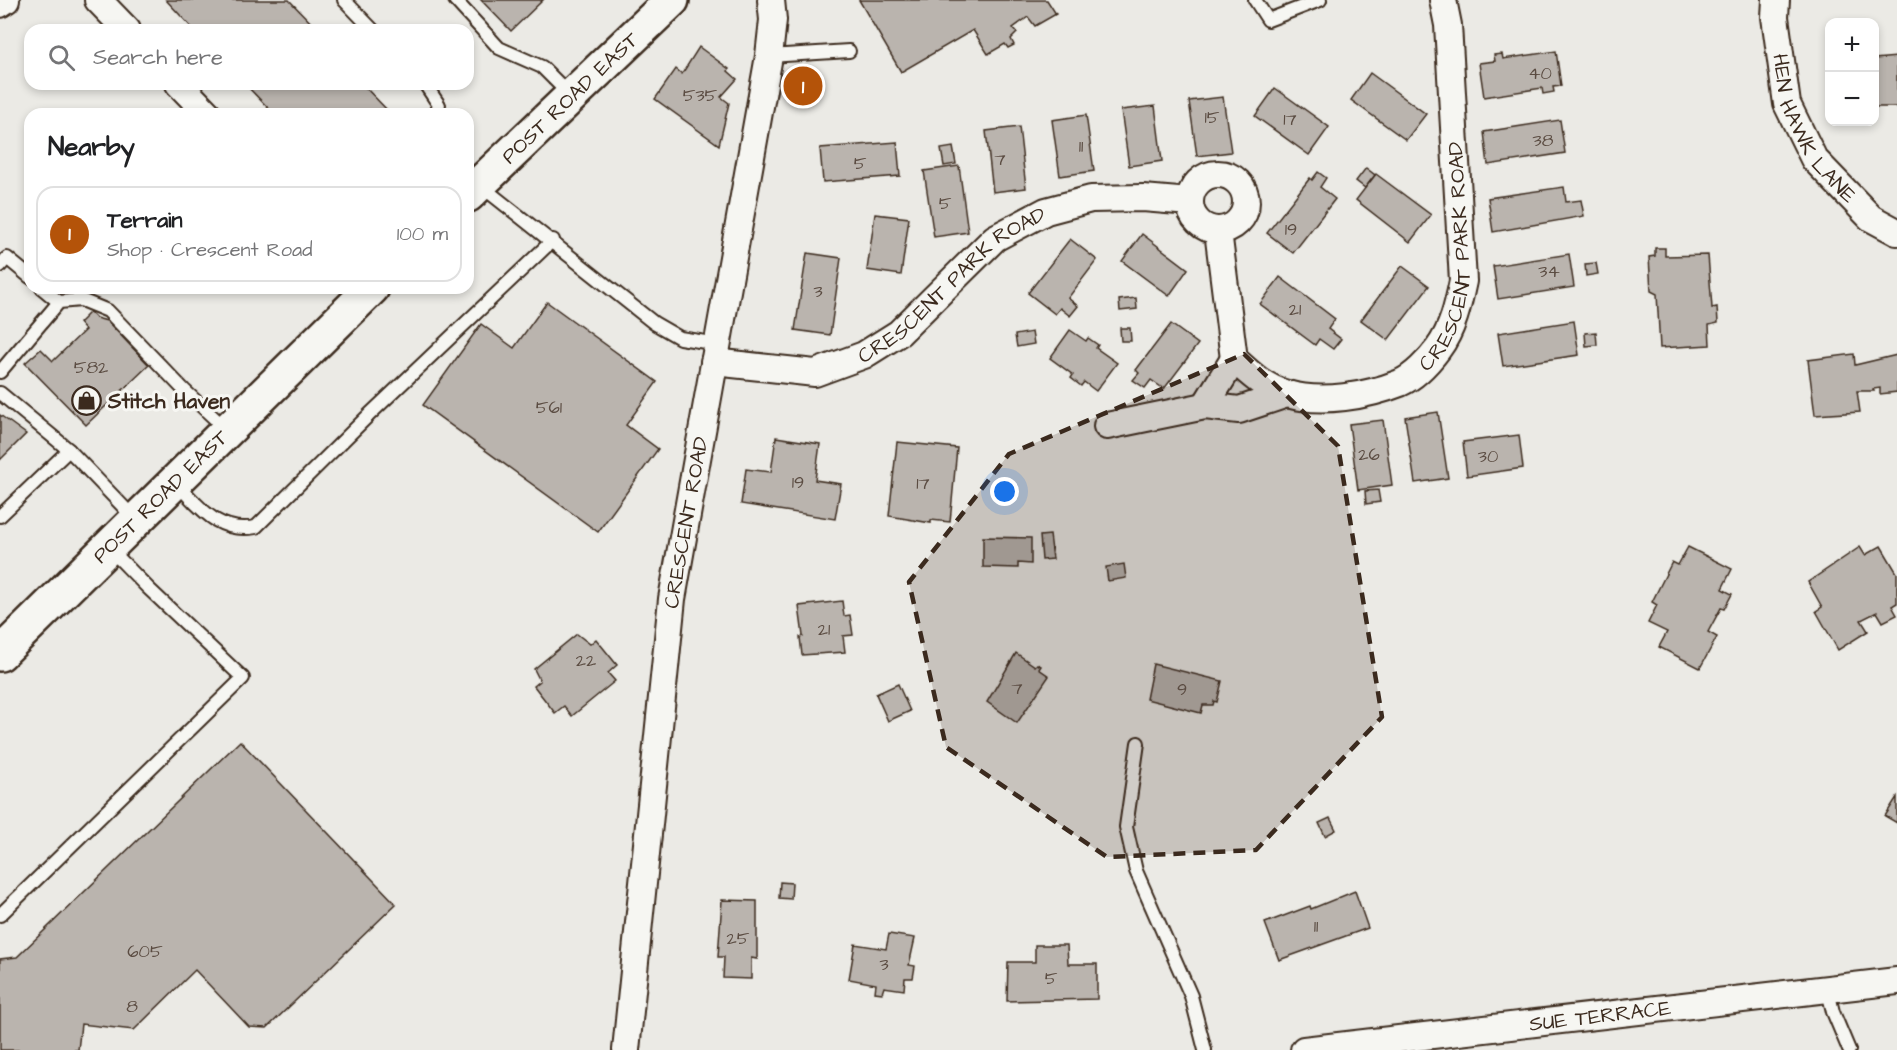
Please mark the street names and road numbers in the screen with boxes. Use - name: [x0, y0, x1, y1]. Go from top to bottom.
- street label: POST ROAD EAST: [495, 24, 645, 170]
- street label: HEN HAWK LANE: [1766, 52, 1863, 209]
- street label: CRESCENT PARK ROAD: [1411, 141, 1478, 377]
- street label: CRESCENT PARK ROAD: [852, 199, 1051, 370]
- street label: POST ROAD EAST: [86, 422, 235, 569]
- street label: CRESCENT ROAD: [657, 434, 715, 610]
- street label: SUE TERRACE: [1528, 993, 1673, 1038]

